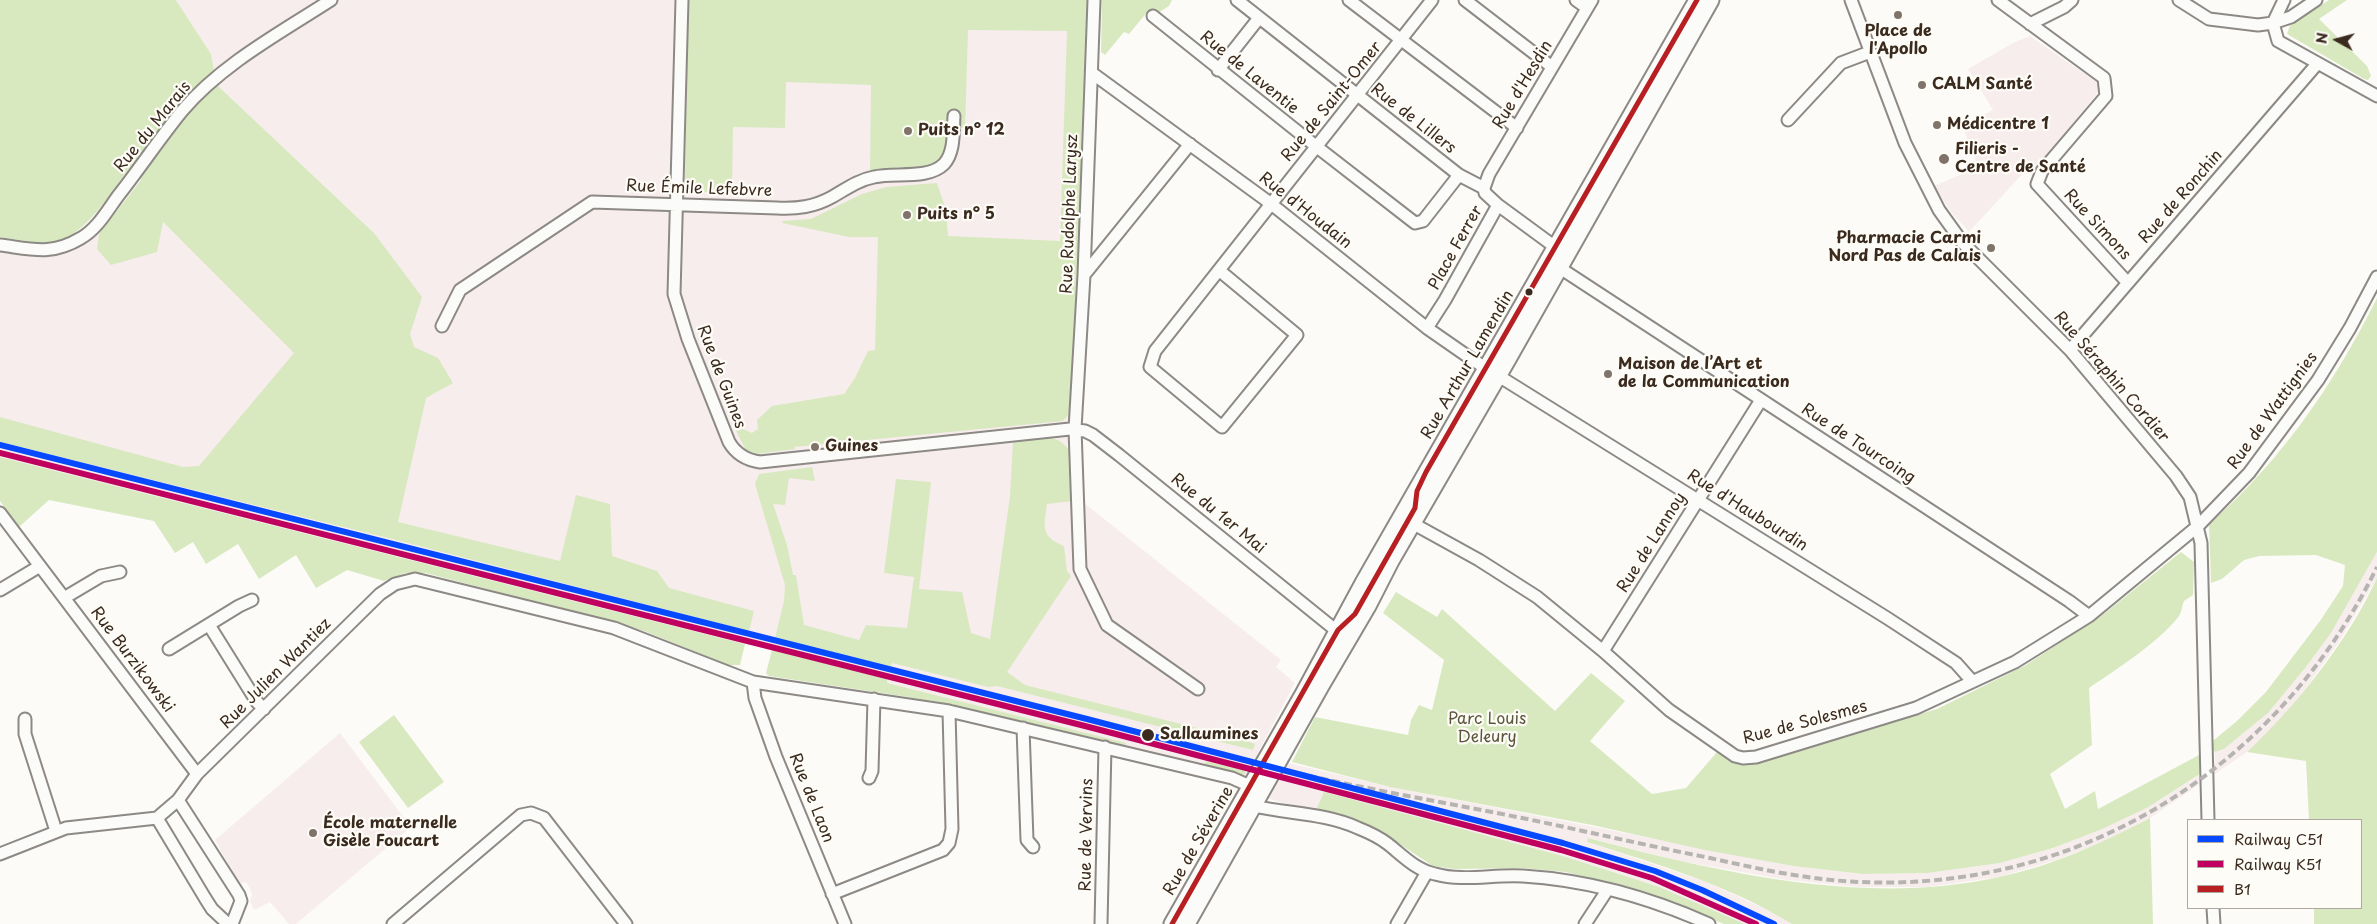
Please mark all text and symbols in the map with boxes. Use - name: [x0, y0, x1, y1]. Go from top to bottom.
- marker: Place de l'Apollo: [1892, 9, 1904, 21]
- north arrow: [2312, 15, 2362, 65]
- place label: Place de l'Apollo: [1864, 22, 1932, 60]
- street label: Rue de Laventie: [1196, 27, 1302, 119]
- text: N: [2311, 31, 2333, 45]
- street label: Rue d'Hesdin: [1489, 37, 1557, 133]
- street label: Rue de Saint-Omer: [1278, 38, 1386, 166]
- place label: CALM Santé: [1932, 75, 2032, 95]
- street label: Rue du Marais: [111, 78, 195, 176]
- marker: CALM Santé: [1916, 79, 1928, 91]
- street label: Rue de Lillers: [1367, 80, 1459, 158]
- place label: Médicentre 1: [1947, 115, 2049, 135]
- marker: Médicentre 1: [1931, 119, 1943, 131]
- place label: Puits n° 12: [918, 121, 1005, 141]
- marker: Puits n° 12: [902, 125, 914, 137]
- street label: Rue Rudolphe Larysz: [1058, 134, 1082, 294]
- place label: Filieris - Centre de Santé: [1955, 140, 2086, 178]
- street label: Rue de Ronchin: [2135, 146, 2227, 248]
- marker: Filieris - Centre de Santé: [1937, 152, 1951, 166]
- street label: Rue d'Houdain: [1255, 169, 1355, 253]
- street label: Rue Émile Lefebvre: [626, 177, 772, 201]
- street label: Rue Simons: [2059, 186, 2135, 264]
- street label: Place Ferrer: [1425, 203, 1487, 293]
- place label: Puits n° 5: [917, 205, 995, 225]
- marker: Puits n° 5: [901, 209, 913, 221]
- place label: Pharmacie Carmi Nord Pas de Calais: [1828, 229, 1981, 267]
- marker: Pharmacie Carmi Nord Pas de Calais: [1985, 242, 1997, 254]
- street label: Rue Arthur Lamendin: [1418, 287, 1518, 443]
- unlabelled marker: [1524, 287, 1534, 297]
- street label: Rue Séraphin Cordier: [2049, 308, 2173, 446]
- street label: Rue de Guines: [692, 323, 750, 431]
- street label: Rue de Wattignies: [2224, 349, 2322, 473]
- place label: Maison de l’Art et de la Communication: [1618, 355, 1790, 393]
- marker: Maison de l’Art et de la Communication: [1602, 368, 1614, 380]
- street label: Rue de Tourcoing: [1797, 400, 1919, 488]
- place label: Guines: [825, 437, 878, 457]
- marker: Guines: [809, 441, 821, 453]
- street label: Rue d'Haubourdin: [1683, 466, 1811, 556]
- street label: Rue du 1er Mai: [1167, 470, 1269, 558]
- street label: Rue de Lannoy: [1614, 489, 1690, 597]
- street label: Rue Burzikowski: [86, 603, 178, 717]
- street label: Rue Julien Wantiez: [217, 615, 335, 733]
- street label: Rue de Solesmes: [1741, 697, 1869, 749]
- park label: Parc Louis Deleury: [1448, 710, 1526, 748]
- place label: Sallaumines: [1160, 725, 1258, 745]
- marker: Sallaumines: [1140, 727, 1156, 743]
- street label: Rue de Laon: [784, 750, 838, 846]
- street label: Rue de Vervins: [1076, 778, 1098, 892]
- street label: Rue de Séverine: [1160, 783, 1238, 899]
- place label: École maternelle Gisèle Foucart: [323, 814, 457, 852]
- legend: [2187, 819, 2362, 909]
- marker: École maternelle Gisèle Foucart: [307, 827, 319, 839]
- text: Railway C51: [2234, 827, 2323, 850]
- text: Railway K51: [2234, 852, 2322, 875]
- text: B1: [2234, 877, 2251, 900]

